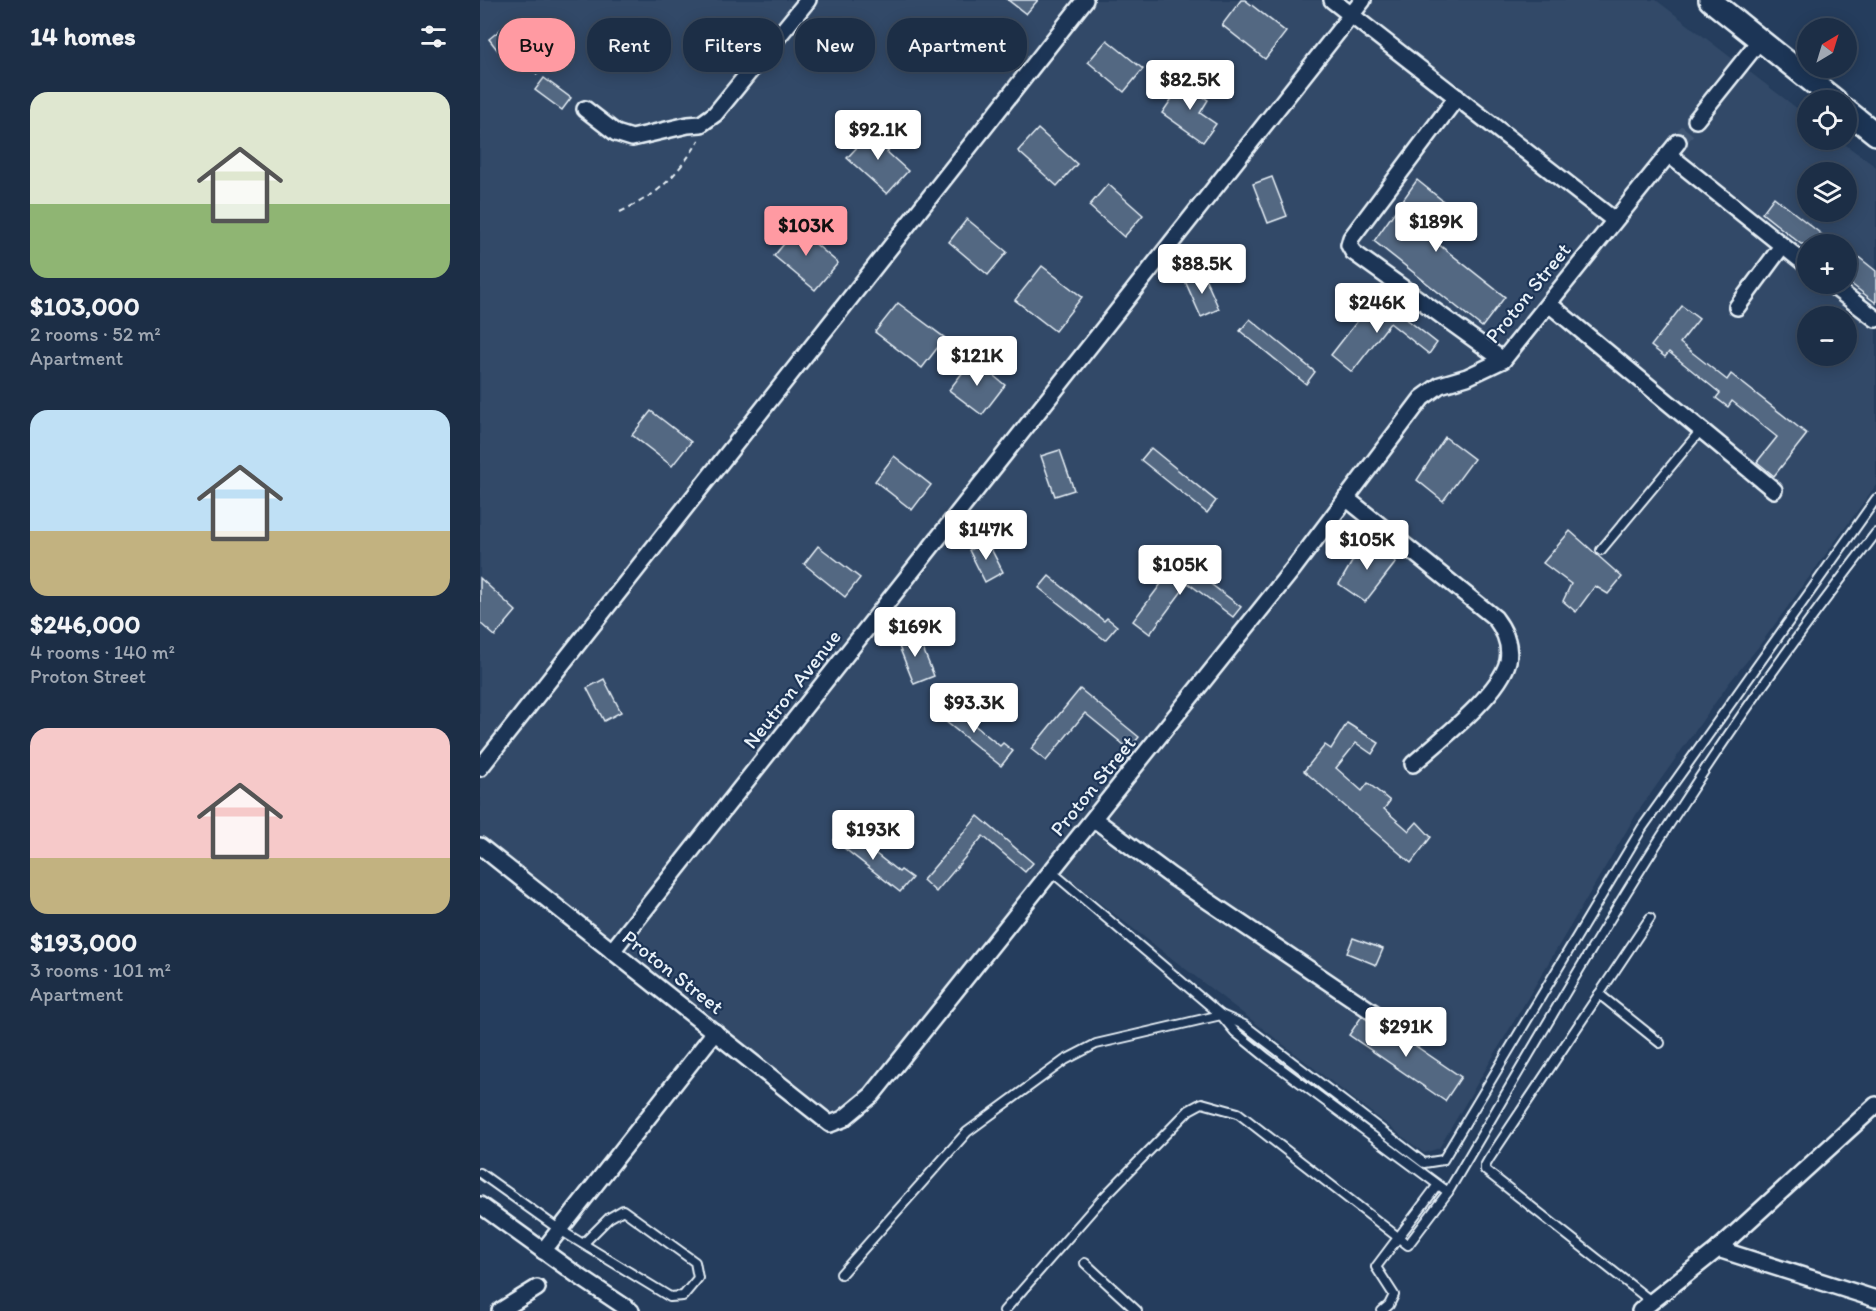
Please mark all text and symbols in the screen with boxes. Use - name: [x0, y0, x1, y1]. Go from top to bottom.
- chip: Buy: [498, 18, 575, 72]
- chip: Rent: [587, 18, 671, 72]
- chip: Filters: [683, 18, 783, 72]
- chip: New: [795, 18, 875, 72]
- chip: Apartment: [887, 18, 1027, 72]
- north arrow: [1797, 18, 1857, 78]
- map controls: [1797, 18, 1857, 366]
- text: 14 homes: [30, 20, 136, 52]
- icon: filters: [417, 20, 450, 53]
- pin: $82.5K: [1141, 60, 1239, 111]
- text: $82.5K: [1160, 67, 1220, 91]
- button: locate: [1797, 90, 1857, 150]
- pin: $92.1K: [829, 110, 927, 161]
- text: $92.1K: [849, 117, 907, 141]
- icon: home: [186, 131, 294, 239]
- button: layers: [1797, 162, 1857, 222]
- pin: $189K: [1394, 202, 1478, 253]
- pin: $103K: [764, 206, 848, 257]
- text: $189K: [1409, 209, 1463, 233]
- text: $103K: [778, 213, 834, 237]
- button: +: [1797, 234, 1857, 294]
- street label: Proton Street: [1480, 237, 1576, 348]
- pin: $88.5K: [1153, 244, 1251, 295]
- text: $88.5K: [1172, 251, 1232, 275]
- pin: $246K: [1335, 283, 1419, 334]
- text: $103,000: [30, 290, 140, 322]
- text: $246K: [1349, 290, 1405, 314]
- button: −: [1797, 306, 1857, 366]
- text: 2 rooms · 52 m²: [30, 322, 161, 346]
- pin: $121K: [935, 336, 1019, 387]
- text: $121K: [951, 343, 1003, 367]
- text: Apartment: [30, 346, 123, 370]
- icon: home: [186, 449, 294, 557]
- pin: $147K: [944, 510, 1028, 561]
- text: $147K: [959, 517, 1013, 541]
- pin: $105K: [1325, 520, 1409, 571]
- text: $105K: [1339, 527, 1395, 551]
- pin: $105K: [1138, 545, 1222, 596]
- text: $105K: [1152, 552, 1208, 576]
- pin: $169K: [873, 607, 957, 658]
- text: $246,000: [30, 608, 140, 640]
- text: $169K: [888, 614, 942, 638]
- street label: Neutron Avenue: [737, 624, 846, 753]
- text: 4 rooms · 140 m²: [30, 640, 175, 664]
- text: Proton Street: [30, 664, 146, 688]
- pin: $93.3K: [925, 683, 1023, 734]
- text: $93.3K: [944, 690, 1004, 714]
- street label: Proton Street: [1045, 730, 1141, 841]
- icon: home: [186, 767, 294, 875]
- pin: $193K: [831, 810, 915, 861]
- text: $193K: [846, 817, 900, 841]
- street label: Proton Street: [618, 924, 729, 1019]
- text: $193,000: [30, 926, 137, 958]
- text: 3 rooms · 101 m²: [30, 958, 171, 982]
- text: Apartment: [30, 982, 123, 1006]
- pin: $291K: [1364, 1007, 1448, 1058]
- text: $291K: [1379, 1014, 1433, 1038]

